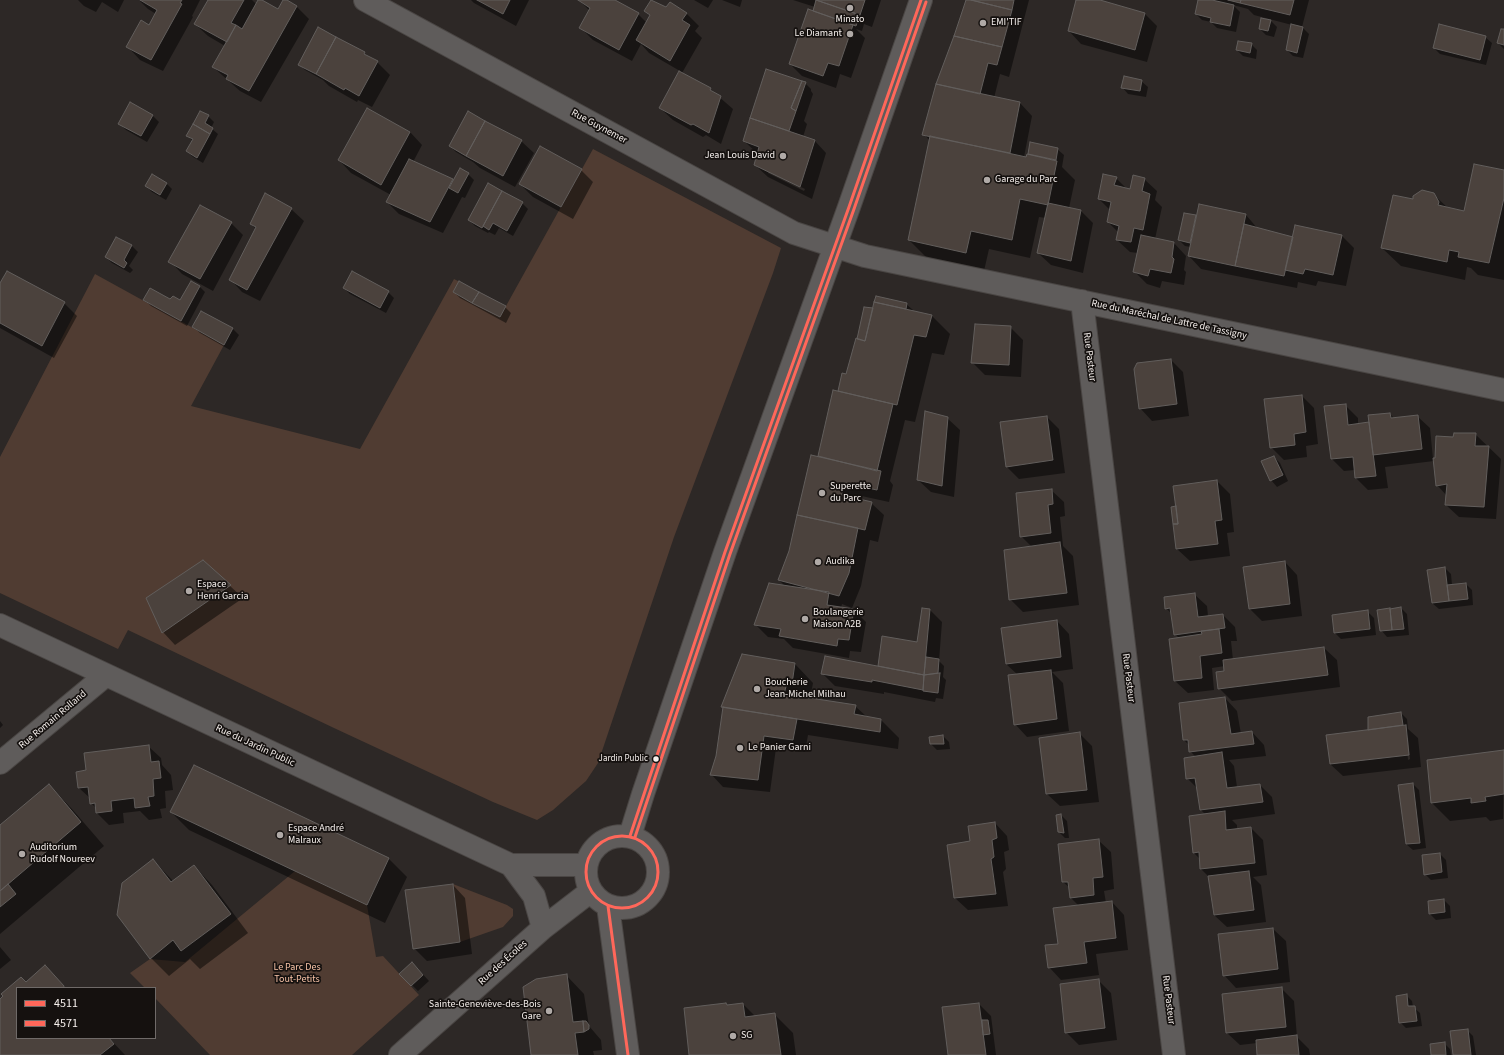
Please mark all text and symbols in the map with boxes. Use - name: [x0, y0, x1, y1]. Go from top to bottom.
- marker: Minato: [845, 3, 855, 13]
- place label: Minato: [836, 14, 864, 26]
- place label: EMI'TIF: [991, 17, 1022, 29]
- marker: EMI'TIF: [978, 18, 988, 28]
- place label: Le Diamant: [794, 28, 842, 40]
- marker: Le Diamant: [845, 29, 855, 39]
- street label: Rue Guynemer: [569, 107, 629, 147]
- place label: Jean Louis David: [705, 150, 775, 162]
- marker: Jean Louis David: [778, 151, 788, 161]
- place label: Garage du Parc: [995, 174, 1058, 186]
- marker: Garage du Parc: [982, 175, 992, 185]
- street label: Rue du Maréchal de Lattre de Tassigny: [1090, 298, 1248, 342]
- street label: Rue Pasteur: [1080, 332, 1098, 382]
- place label: Superette du Parc: [830, 481, 871, 504]
- marker: Superette du Parc: [817, 488, 827, 498]
- place label: Audika: [826, 556, 855, 568]
- marker: Audika: [813, 557, 823, 567]
- place label: Espace Henri Garcia: [197, 579, 249, 602]
- marker: Espace Henri Garcia: [184, 586, 194, 596]
- place label: Boulangerie Maison A2B: [813, 607, 864, 630]
- marker: Boulangerie Maison A2B: [800, 614, 810, 624]
- street label: Rue Pasteur: [1119, 653, 1137, 703]
- place label: Boucherie Jean-Michel Milhau: [765, 677, 846, 700]
- marker: Boucherie Jean-Michel Milhau: [752, 684, 762, 694]
- street label: Rue Romain Rolland: [17, 688, 89, 752]
- street label: Rue du Jardin Public: [214, 722, 296, 770]
- place label: Le Panier Garni: [748, 742, 811, 754]
- marker: Le Panier Garni: [735, 743, 745, 753]
- place label: Jardin Public: [599, 754, 648, 764]
- marker: Jardin Public: [651, 754, 661, 764]
- place label: Espace André Malraux: [288, 823, 344, 846]
- marker: Espace André Malraux: [275, 830, 285, 840]
- place label: Auditorium Rudolf Noureev: [30, 842, 95, 866]
- marker: Auditorium Rudolf Noureev: [17, 849, 27, 859]
- street label: Rue des Écoles: [476, 938, 530, 988]
- park label: Le Parc Des Tout-Petits: [273, 962, 321, 986]
- street label: Rue Pasteur: [1159, 975, 1177, 1025]
- legend: [16, 987, 156, 1039]
- text: 4511: [54, 995, 78, 1012]
- place label: Sainte-Geneviève-des-Bois Gare: [429, 999, 541, 1022]
- marker: Sainte-Geneviève-des-Bois Gare: [544, 1006, 554, 1016]
- text: 4571: [54, 1015, 78, 1032]
- place label: SG: [741, 1030, 753, 1042]
- marker: SG: [728, 1031, 738, 1041]

